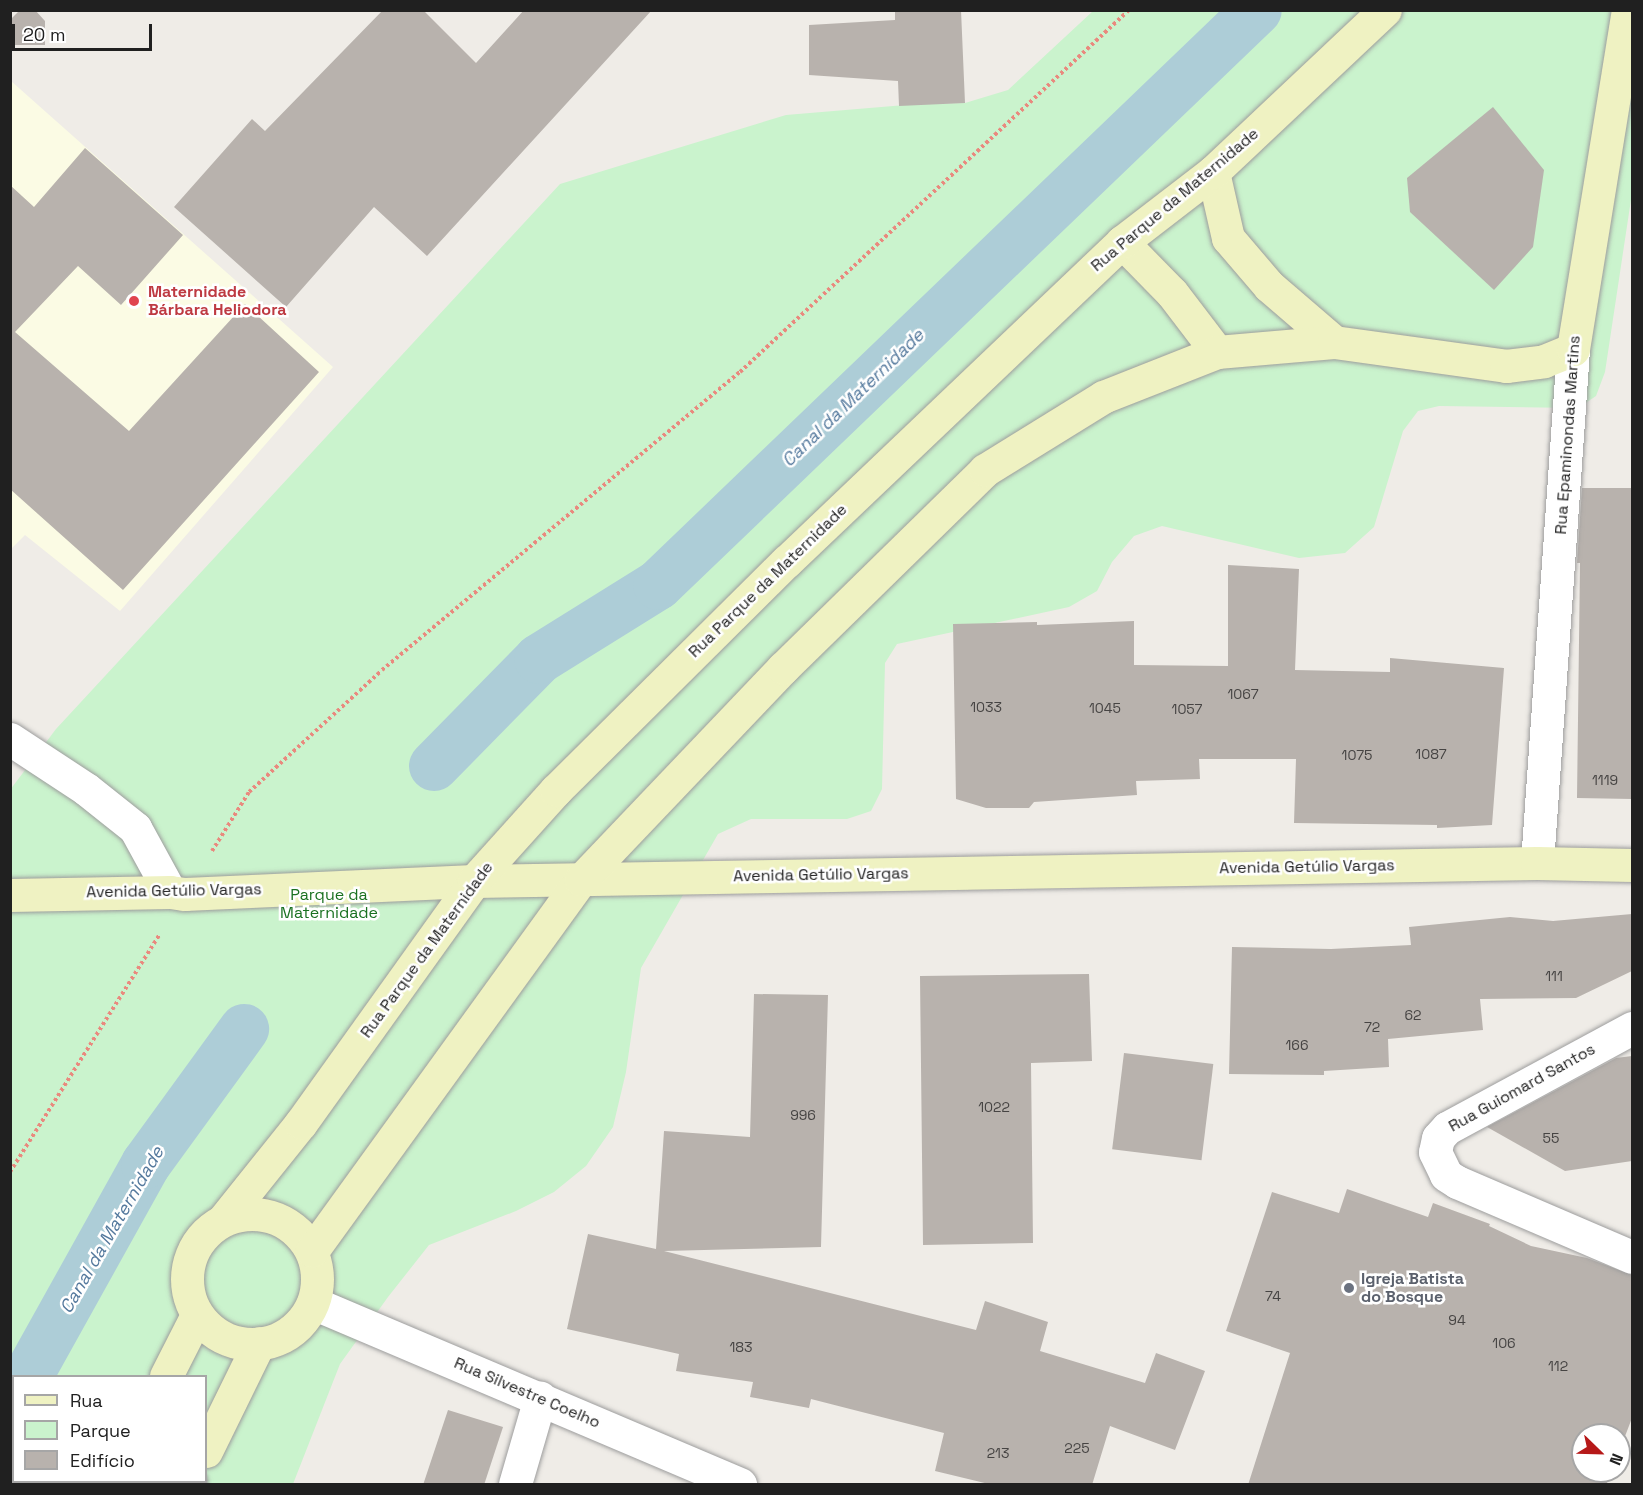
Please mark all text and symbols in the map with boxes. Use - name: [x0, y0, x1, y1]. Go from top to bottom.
- scale bar: [15, 12, 154, 50]
- text: 20 m: [23, 23, 66, 46]
- street label: Rua Parque da Maternidade: [1087, 124, 1263, 276]
- place label: Maternidade Bárbara Heliodora: [148, 282, 287, 320]
- marker: Maternidade Bárbara Heliodora: [125, 292, 143, 310]
- water label: Canal da Maternidade: [778, 325, 928, 471]
- street label: Rua Epaminondas Martins: [1551, 335, 1585, 535]
- street label: Rua Parque da Maternidade: [685, 500, 851, 662]
- house number: 1067: [1227, 686, 1259, 702]
- house number: 1033: [970, 699, 1002, 715]
- house number: 1045: [1089, 700, 1121, 716]
- house number: 1057: [1172, 701, 1202, 717]
- house number: 1087: [1415, 746, 1447, 762]
- house number: 1075: [1342, 747, 1372, 763]
- house number: 1119: [1592, 772, 1618, 788]
- street label: Avenida Getúlio Vargas: [1219, 856, 1395, 878]
- street label: Rua Parque da Maternidade: [357, 858, 497, 1042]
- street label: Avenida Getúlio Vargas: [733, 864, 909, 886]
- street label: Avenida Getúlio Vargas: [86, 880, 262, 902]
- park label: Parque da Maternidade: [280, 885, 378, 923]
- house number: 111: [1545, 968, 1563, 984]
- house number: 62: [1405, 1007, 1421, 1023]
- house number: 72: [1364, 1019, 1380, 1035]
- house number: 166: [1286, 1037, 1308, 1053]
- street label: Rua Guiomard Santos: [1445, 1040, 1599, 1136]
- house number: 1022: [978, 1099, 1010, 1115]
- house number: 996: [790, 1107, 816, 1123]
- house number: 55: [1543, 1130, 1559, 1146]
- water label: Canal da Maternidade: [55, 1143, 169, 1317]
- place label: Igreja Batista do Bosque: [1361, 1269, 1464, 1307]
- marker: Igreja Batista do Bosque: [1342, 1281, 1356, 1295]
- house number: 74: [1265, 1288, 1281, 1304]
- house number: 94: [1448, 1312, 1466, 1328]
- house number: 106: [1492, 1335, 1516, 1351]
- house number: 183: [729, 1339, 753, 1355]
- street label: Rua Silvestre Coelho: [451, 1354, 603, 1432]
- house number: 112: [1548, 1358, 1568, 1374]
- legend: [12, 1375, 207, 1483]
- text: Rua: [70, 1389, 103, 1412]
- text: Parque: [70, 1419, 131, 1442]
- north arrow: [1571, 1423, 1631, 1483]
- house number: 225: [1064, 1440, 1090, 1456]
- house number: 213: [987, 1445, 1009, 1461]
- text: Edifício: [70, 1449, 135, 1472]
- text: N: [1604, 1450, 1628, 1468]

